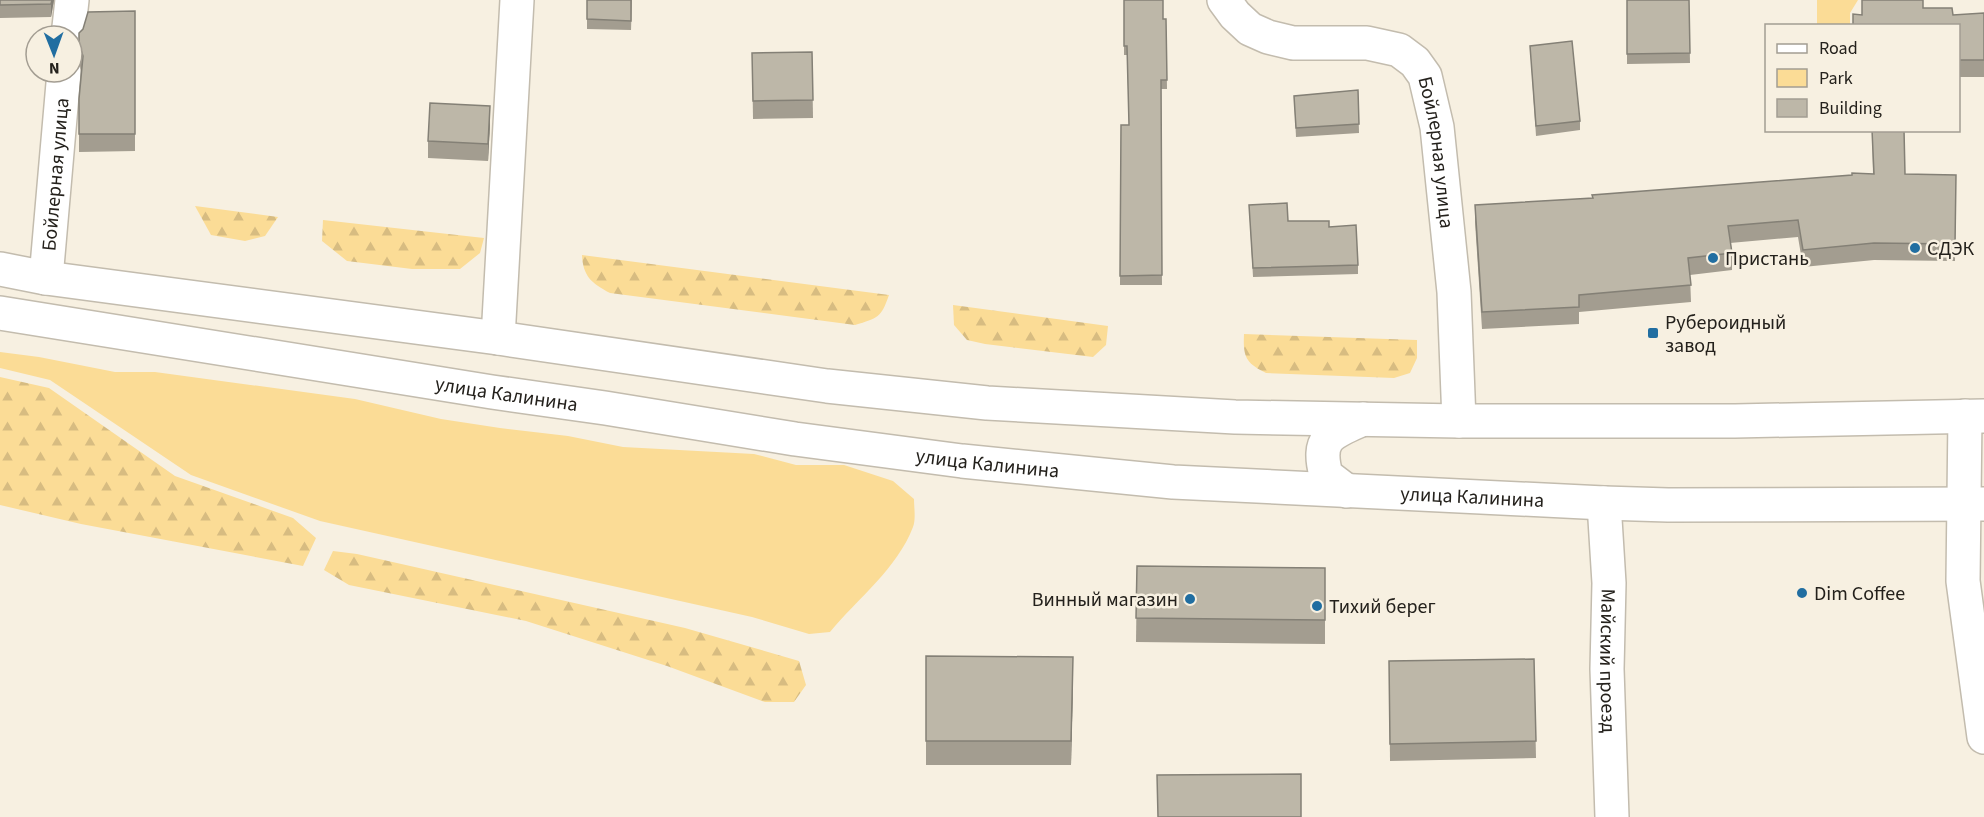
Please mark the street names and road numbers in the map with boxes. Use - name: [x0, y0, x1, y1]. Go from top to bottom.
- street label: Бойлерная улица: [1411, 74, 1460, 230]
- street label: Бойлерная улица: [35, 97, 77, 252]
- street label: улица Калинина: [433, 370, 580, 419]
- street label: улица Калинина: [914, 442, 1060, 486]
- street label: улица Калинина: [1400, 480, 1545, 515]
- street label: Майский проезд: [1592, 588, 1622, 734]

